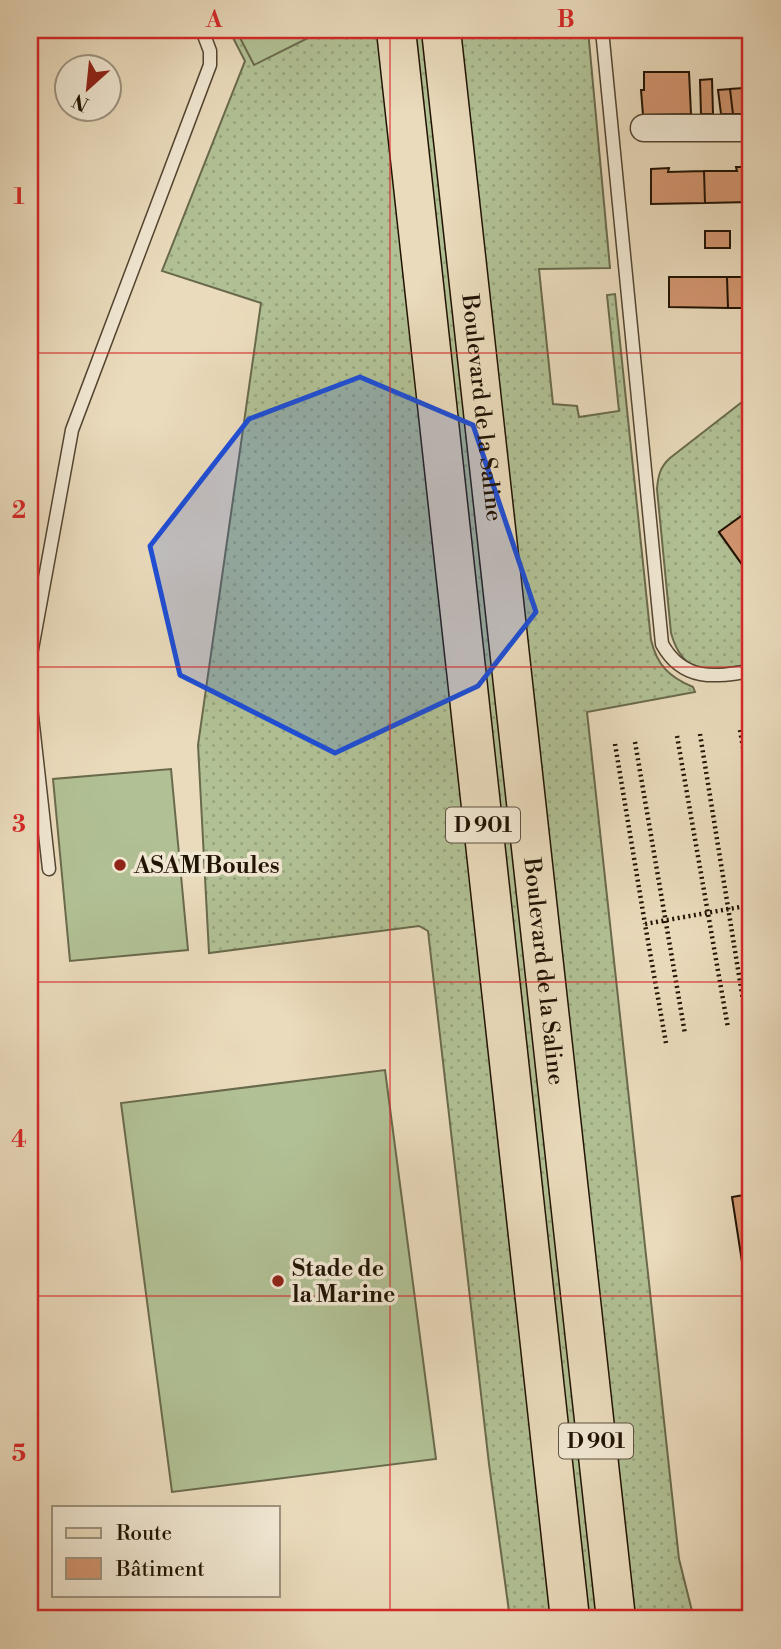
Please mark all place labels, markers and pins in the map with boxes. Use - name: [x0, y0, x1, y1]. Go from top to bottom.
- place label: ASAM Boules: [133, 852, 280, 880]
- marker: ASAM Boules: [112, 857, 128, 873]
- place label: Stade de la Marine: [292, 1255, 395, 1309]
- marker: Stade de la Marine: [270, 1273, 286, 1289]

